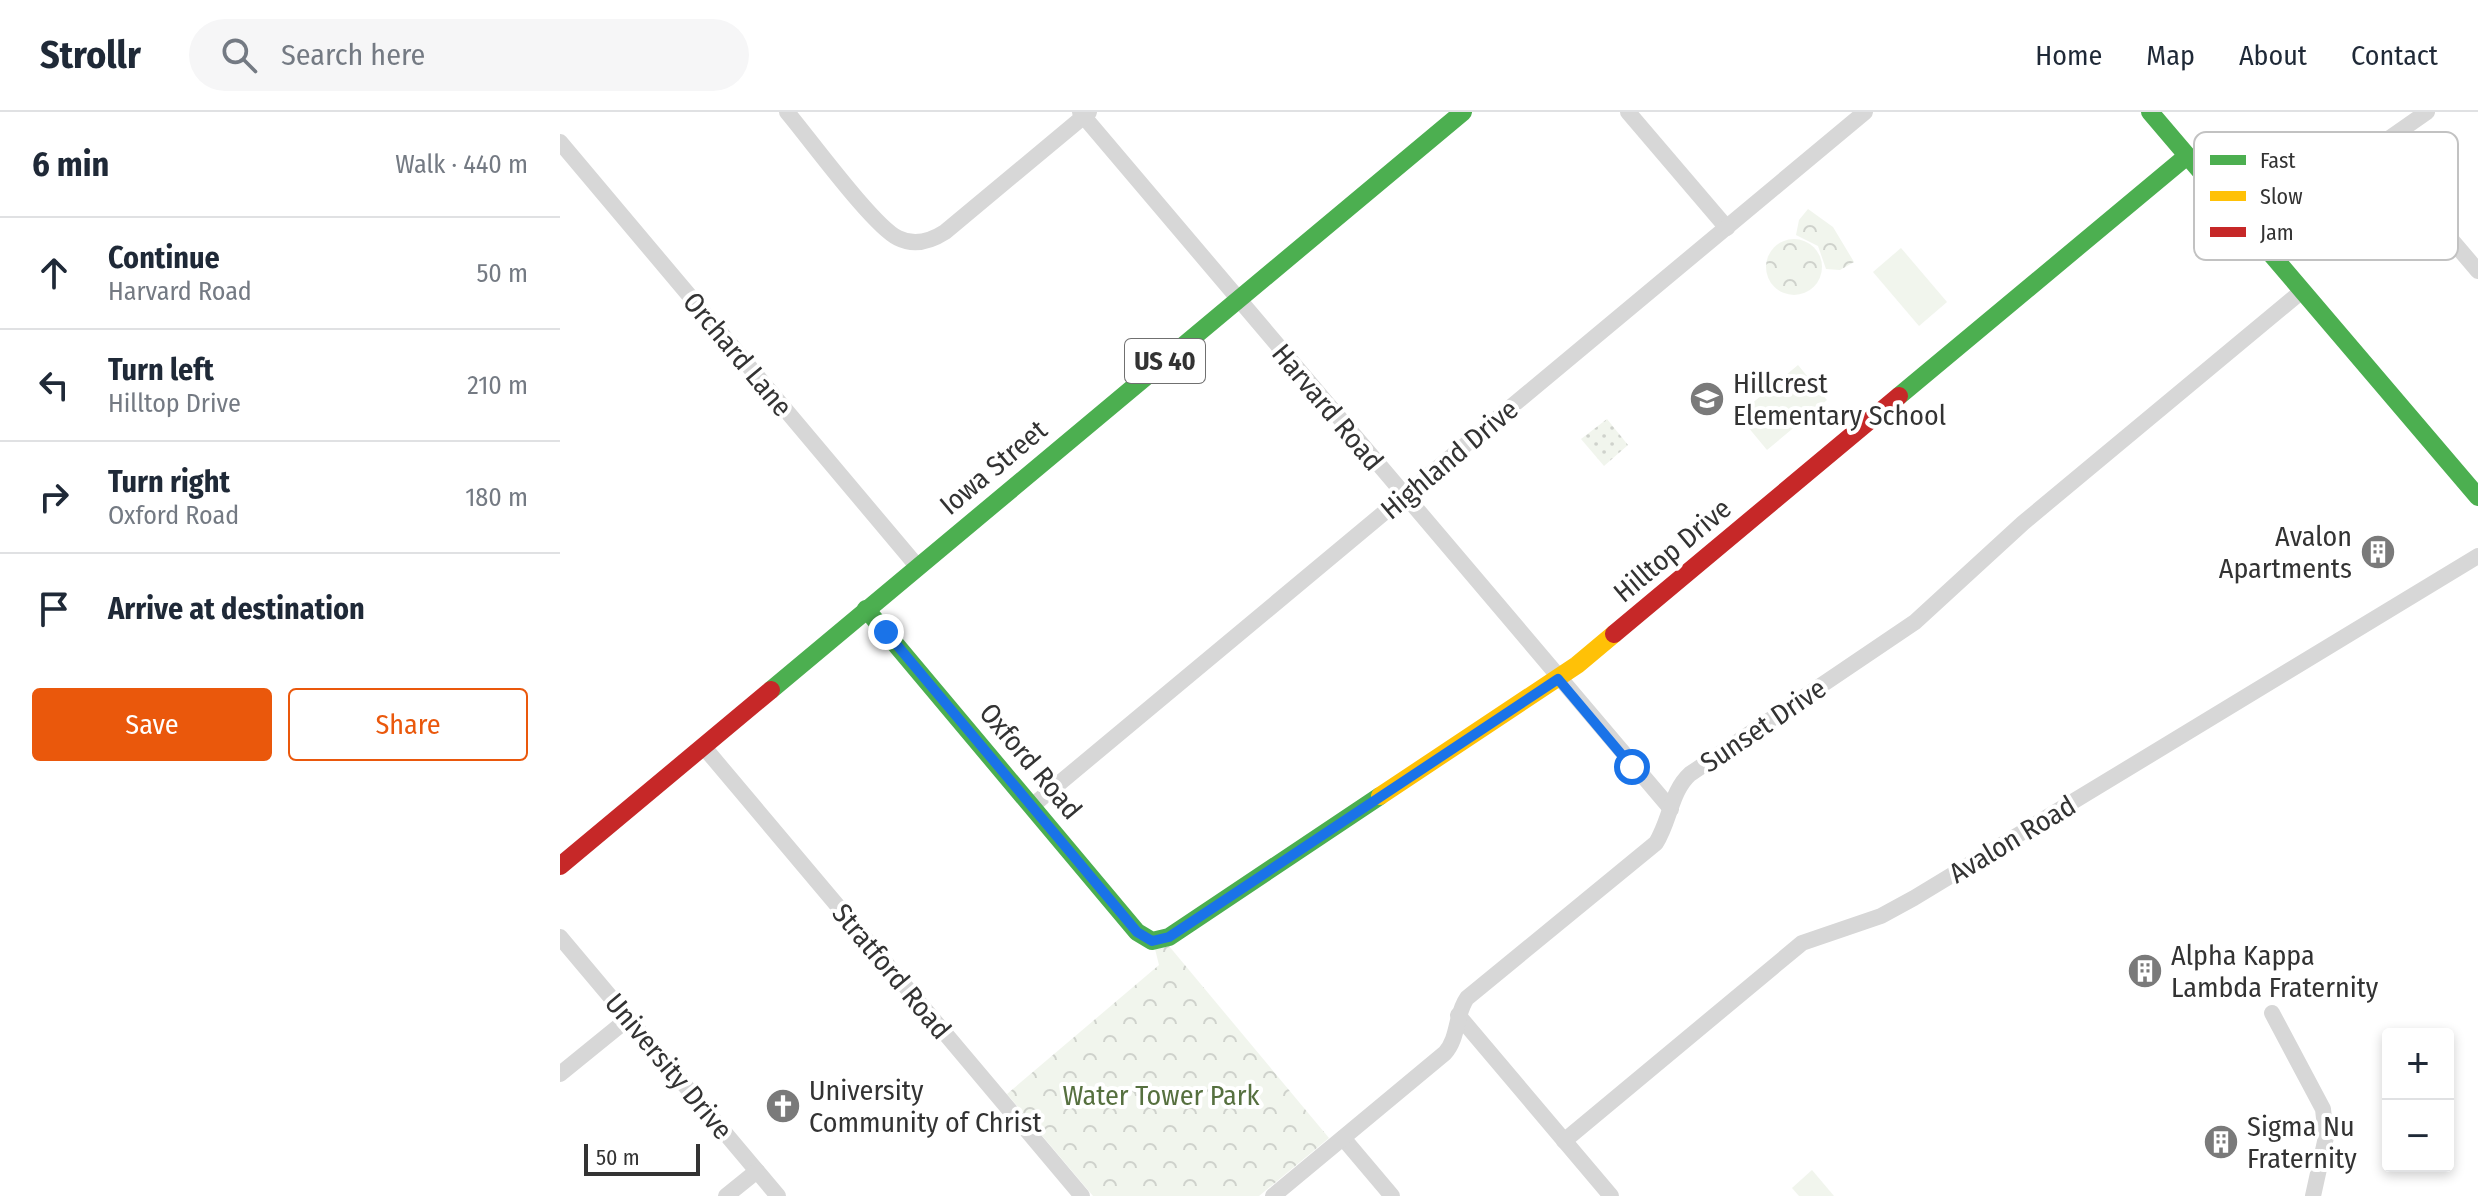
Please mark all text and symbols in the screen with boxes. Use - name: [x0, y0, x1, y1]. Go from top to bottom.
- search box: [189, 19, 749, 91]
- text: Strollr: [40, 32, 141, 78]
- icon: search: [217, 33, 261, 77]
- text: Search here: [281, 37, 425, 73]
- text: Home: [2035, 39, 2102, 72]
- text: Map: [2146, 39, 2195, 72]
- text: About: [2239, 39, 2307, 72]
- text: Contact: [2351, 39, 2438, 72]
- legend: [2194, 132, 2458, 260]
- text: 6 min: [32, 144, 109, 185]
- text: Fast: [2260, 147, 2296, 174]
- text: Walk · 440 m: [395, 149, 528, 180]
- text: Slow: [2260, 183, 2303, 210]
- text: Jam: [2260, 219, 2294, 246]
- text: Continue: [108, 240, 220, 276]
- icon: ahead: [32, 251, 76, 295]
- text: 50 m: [476, 258, 528, 289]
- text: Harvard Road: [108, 276, 252, 307]
- street label: Orchard Lane: [676, 285, 799, 423]
- street label: Harvard Road: [1265, 337, 1390, 477]
- road number: US 40: [1125, 339, 1205, 383]
- text: Turn left: [108, 352, 214, 388]
- icon: left: [32, 363, 76, 407]
- place label: Hillcrest Elementary School: [1733, 367, 1946, 432]
- text: 210 m: [467, 370, 528, 401]
- school or university icon: Hillcrest Elementary School: [1688, 380, 1726, 418]
- text: Hilltop Drive: [108, 388, 241, 419]
- street label: Highland Drive: [1374, 393, 1524, 526]
- street label: Iowa Street: [933, 413, 1054, 522]
- text: Turn right: [108, 464, 230, 500]
- icon: right: [32, 475, 76, 519]
- text: 180 m: [465, 482, 528, 513]
- street label: Hilltop Drive: [1607, 492, 1738, 609]
- text: Oxford Road: [108, 500, 239, 531]
- place label: Avalon Apartments: [2219, 520, 2352, 585]
- building icon: Avalon Apartments: [2359, 533, 2397, 571]
- icon: arrive: [32, 587, 76, 631]
- text: Arrive at destination: [108, 591, 365, 627]
- route end: [868, 614, 904, 650]
- street label: Sunset Drive: [1694, 671, 1832, 779]
- button: Save: [32, 688, 272, 761]
- button: Share: [288, 688, 528, 761]
- street label: Oxford Road: [973, 697, 1089, 826]
- route start: [1614, 749, 1650, 785]
- street label: Avalon Road: [1943, 789, 2081, 890]
- street label: Stratford Road: [825, 897, 958, 1046]
- place label: Alpha Kappa Lambda Fraternity: [2171, 939, 2379, 1004]
- building icon: Alpha Kappa Lambda Fraternity: [2126, 952, 2164, 990]
- street label: University Drive: [598, 987, 739, 1146]
- map controls: [2382, 1028, 2454, 1172]
- button: +: [2382, 1028, 2454, 1100]
- place label: University Community of Christ: [809, 1074, 1042, 1139]
- park label: Water Tower Park: [1062, 1079, 1261, 1112]
- church icon: University Community of Christ: [764, 1087, 802, 1125]
- button: −: [2382, 1100, 2454, 1172]
- place label: Sigma Nu Fraternity: [2247, 1110, 2357, 1175]
- building icon: Sigma Nu Fraternity: [2202, 1123, 2240, 1161]
- scale bar: [584, 1140, 700, 1176]
- text: 50 m: [596, 1144, 640, 1171]

